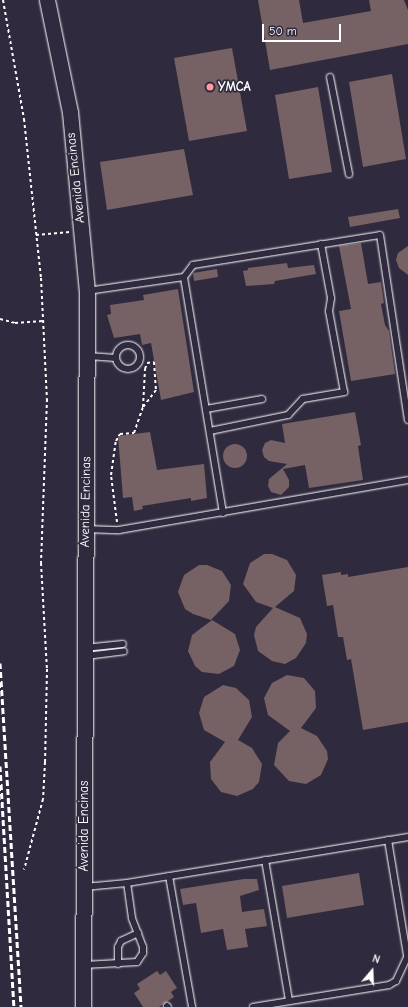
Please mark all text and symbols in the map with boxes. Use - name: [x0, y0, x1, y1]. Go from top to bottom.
- scale bar: [264, 16, 343, 42]
- text: 50 m: [269, 24, 297, 38]
- place label: YMCA: [218, 79, 251, 95]
- marker: YMCA: [205, 82, 215, 92]
- street label: Avenida Encinas: [63, 132, 89, 224]
- street label: Avenida Encinas: [77, 456, 95, 548]
- street label: Avenida Encinas: [76, 781, 92, 871]
- north arrow: [352, 951, 392, 991]
- text: N: [371, 952, 382, 966]

